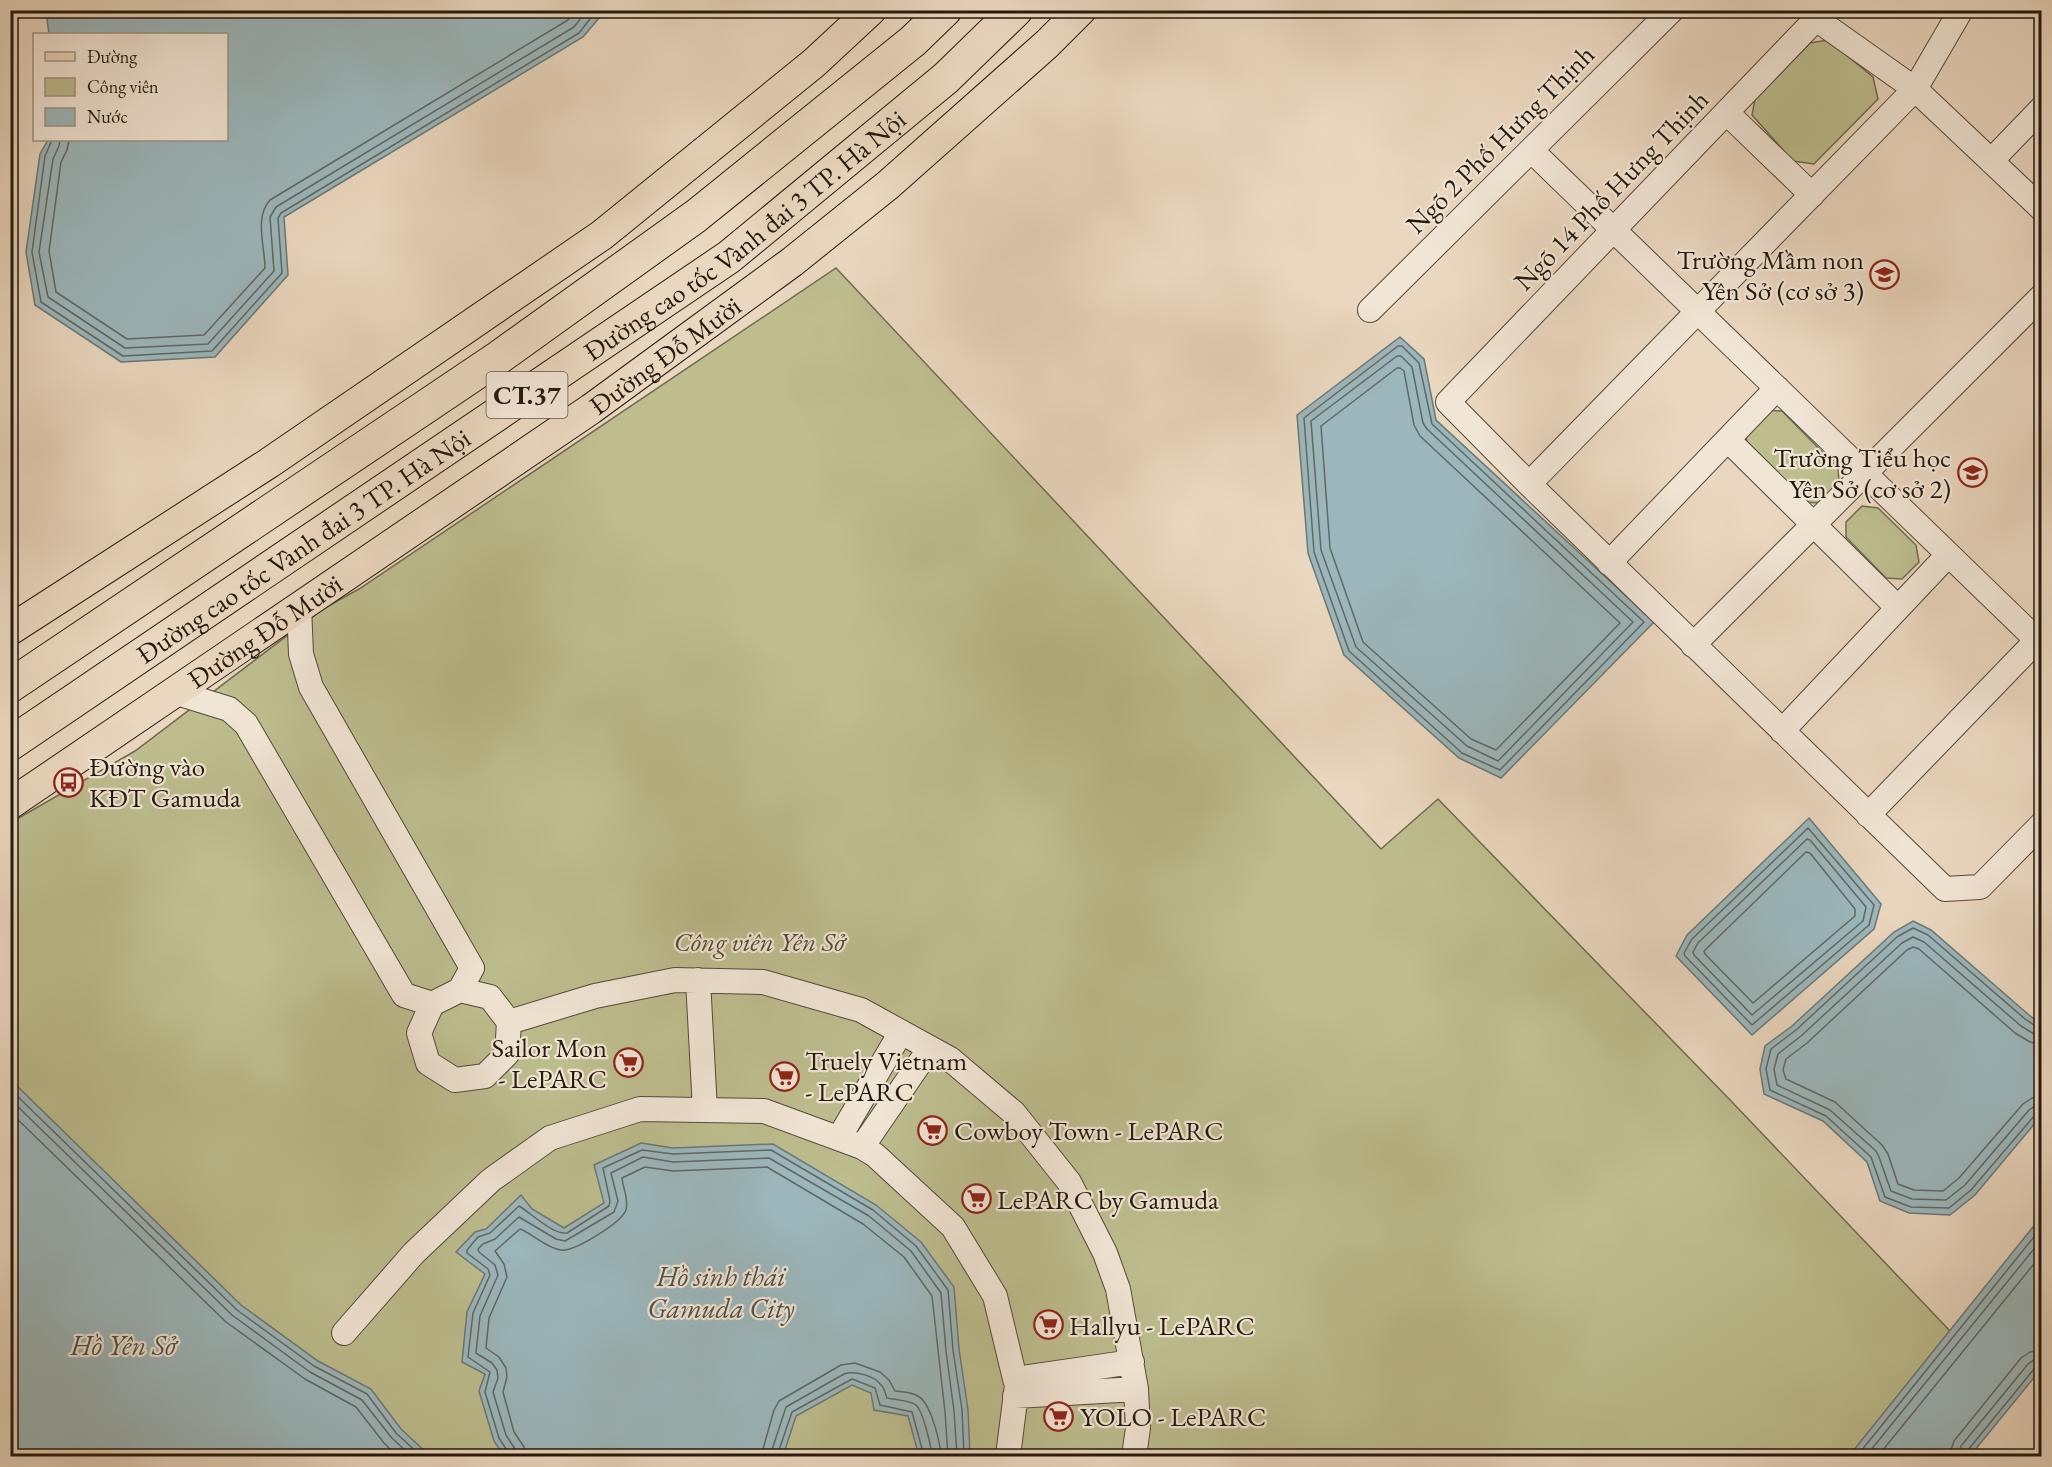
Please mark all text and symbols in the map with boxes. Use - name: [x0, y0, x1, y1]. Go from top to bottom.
- legend: [33, 33, 228, 141]
- street label: Ngõ 2 Phố Hưng Thịnh: [1398, 37, 1602, 241]
- text: Đường: [87, 45, 137, 68]
- text: Công viên: [87, 75, 159, 98]
- street label: Ngõ 14 Phố Hưng Thịnh: [1506, 82, 1716, 298]
- street label: Đường cao tốc Vành đai 3 TP. Hà Nội: [577, 101, 913, 368]
- text: Nước: [87, 105, 128, 128]
- place label: Trường Mầm non Yên Sở (cơ sở 3): [1677, 242, 1864, 308]
- school or university icon: Trường Mầm non Yên Sở (cơ sở 3): [1869, 259, 1901, 291]
- street label: Đường Đỗ Mười: [582, 288, 748, 422]
- road number: CT.37: [486, 372, 568, 418]
- street label: Đường cao tốc Vành đai 3 TP. Hà Nội: [129, 420, 477, 671]
- place label: Trường Tiểu học Yên Sở (cơ sở 2): [1773, 440, 1951, 506]
- school or university icon: Trường Tiểu học Yên Sở (cơ sở 2): [1956, 457, 1988, 489]
- street label: Đường Đỗ Mười: [181, 566, 349, 696]
- place label: Đường vào KĐT Gamuda: [89, 749, 241, 815]
- bus stop icon: Đường vào KĐT Gamuda: [52, 766, 84, 798]
- park label: Công viên Yên Sở: [674, 924, 847, 959]
- place label: Sailor Mon - LePARC: [491, 1030, 607, 1096]
- place label: Truely Vietnam - LePARC: [805, 1043, 967, 1109]
- supermarket icon: Sailor Mon - LePARC: [612, 1047, 644, 1079]
- supermarket icon: Truely Vietnam - LePARC: [768, 1060, 800, 1092]
- place label: Cowboy Town - LePARC: [954, 1113, 1224, 1148]
- supermarket icon: Cowboy Town - LePARC: [917, 1114, 949, 1146]
- place label: LePARC by Gamuda: [997, 1182, 1219, 1217]
- supermarket icon: LePARC by Gamuda: [960, 1183, 992, 1215]
- water label: Hồ sinh thái Gamuda City: [647, 1258, 795, 1326]
- place label: Hallyu - LePARC: [1069, 1308, 1255, 1343]
- supermarket icon: Hallyu - LePARC: [1032, 1309, 1064, 1341]
- water label: Hồ Yên Sở: [69, 1327, 179, 1363]
- place label: YOLO - LePARC: [1080, 1399, 1266, 1434]
- supermarket icon: YOLO - LePARC: [1043, 1400, 1075, 1432]

